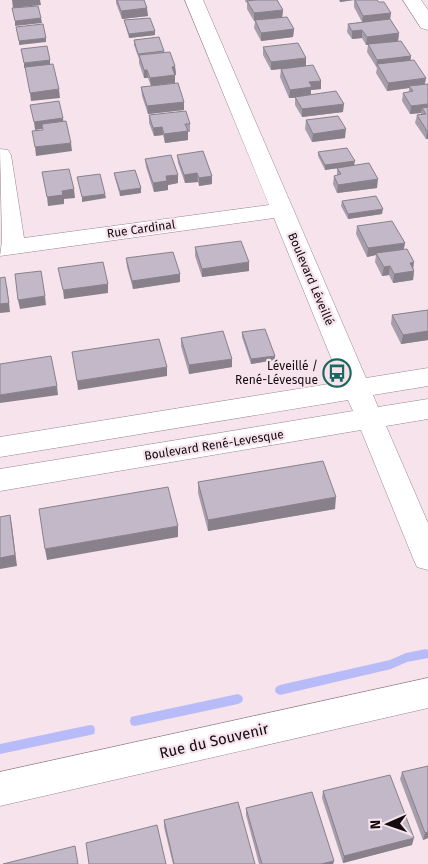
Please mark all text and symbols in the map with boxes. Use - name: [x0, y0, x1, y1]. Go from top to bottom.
- street label: Rue Cardinal: [106, 217, 177, 241]
- street label: Boulevard Léveillé: [285, 230, 337, 328]
- bus stop icon: Léveillé / René-Lévesque: [322, 358, 352, 388]
- place label: Léveillé / René-Lévesque: [235, 359, 318, 387]
- street label: Boulevard René-Levesque: [143, 427, 285, 463]
- street label: Rue du Souvenir: [158, 720, 271, 762]
- north arrow: [363, 799, 413, 849]
- text: N: [367, 819, 384, 829]

